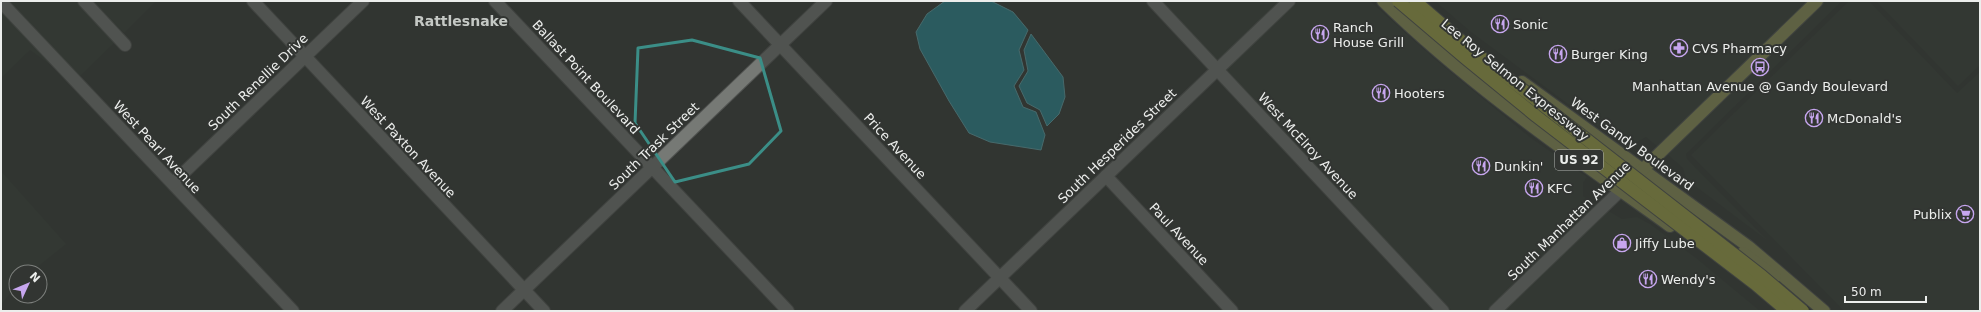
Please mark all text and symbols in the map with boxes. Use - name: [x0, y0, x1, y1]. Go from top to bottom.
- district label: Rattlesnake: [414, 13, 508, 29]
- restaurant icon: Sonic: [1490, 14, 1510, 34]
- street label: Lee Roy Selmon Expressway: [1438, 16, 1592, 144]
- street label: Ballast Point Boulevard: [529, 17, 643, 137]
- place label: Sonic: [1513, 17, 1548, 32]
- place label: Ranch House Grill: [1333, 20, 1404, 50]
- restaurant icon: Ranch House Grill: [1310, 24, 1330, 44]
- street label: South Renellie Drive: [205, 31, 311, 133]
- pharmacy icon: CVS Pharmacy: [1669, 38, 1689, 58]
- place label: CVS Pharmacy: [1692, 41, 1787, 56]
- restaurant icon: Burger King: [1548, 44, 1568, 64]
- place label: Burger King: [1571, 47, 1648, 62]
- bus stop icon: Manhattan Avenue @ Gandy Boulevard: [1750, 57, 1770, 77]
- place label: Manhattan Avenue @ Gandy Boulevard: [1632, 79, 1888, 94]
- restaurant icon: Hooters: [1371, 83, 1391, 103]
- street label: South Hesperides Street: [1055, 86, 1179, 206]
- place label: Hooters: [1394, 86, 1445, 101]
- street label: West McElroy Avenue: [1255, 90, 1361, 202]
- street label: West Paxton Avenue: [357, 93, 459, 201]
- street label: West Gandy Boulevard: [1568, 94, 1696, 194]
- street label: West Pearl Avenue: [110, 98, 204, 196]
- street label: South Trask Street: [606, 99, 702, 193]
- restaurant icon: McDonald's: [1804, 108, 1824, 128]
- street label: Price Avenue: [861, 110, 929, 182]
- place label: McDonald's: [1827, 111, 1902, 126]
- road number: US 92: [1555, 150, 1603, 170]
- restaurant icon: Dunkin': [1471, 156, 1491, 176]
- place label: Dunkin': [1494, 159, 1543, 174]
- street label: South Manhattan Avenue: [1505, 159, 1633, 283]
- restaurant icon: KFC: [1524, 178, 1544, 198]
- place label: KFC: [1547, 181, 1572, 196]
- street label: Paul Avenue: [1146, 200, 1212, 268]
- supermarket icon: Publix: [1955, 204, 1975, 224]
- place label: Publix: [1913, 207, 1952, 222]
- shop icon: Jiffy Lube: [1612, 233, 1632, 253]
- place label: Jiffy Lube: [1634, 236, 1695, 251]
- north arrow: [8, 264, 48, 304]
- restaurant icon: Wendy's: [1638, 269, 1658, 289]
- text: N: [27, 270, 43, 285]
- place label: Wendy's: [1661, 272, 1716, 287]
- scale bar: [1845, 278, 1926, 304]
- text: 50 m: [1851, 285, 1882, 299]

